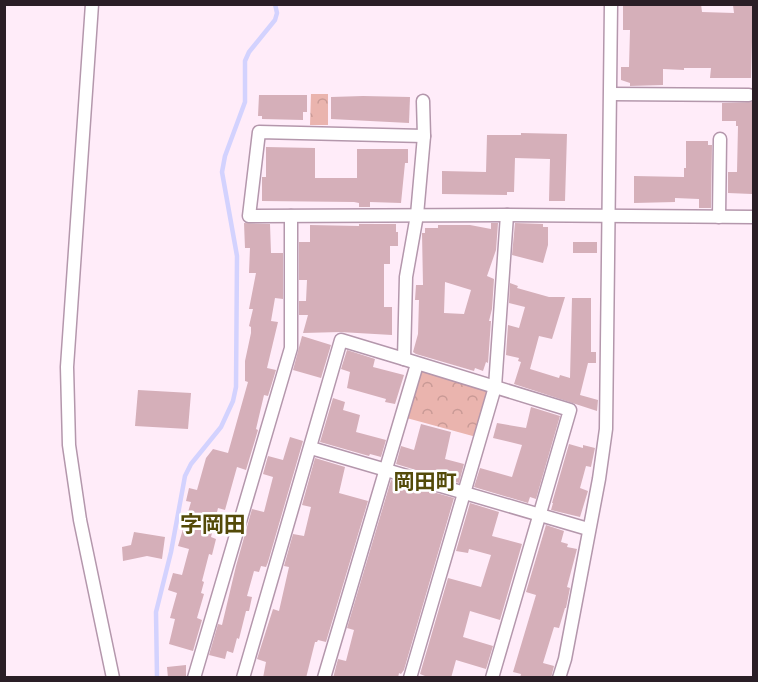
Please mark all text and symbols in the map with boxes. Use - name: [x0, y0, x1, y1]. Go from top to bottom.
- district label: 岡田町: [394, 467, 457, 496]
- district label: 字岡田: [180, 509, 246, 540]

